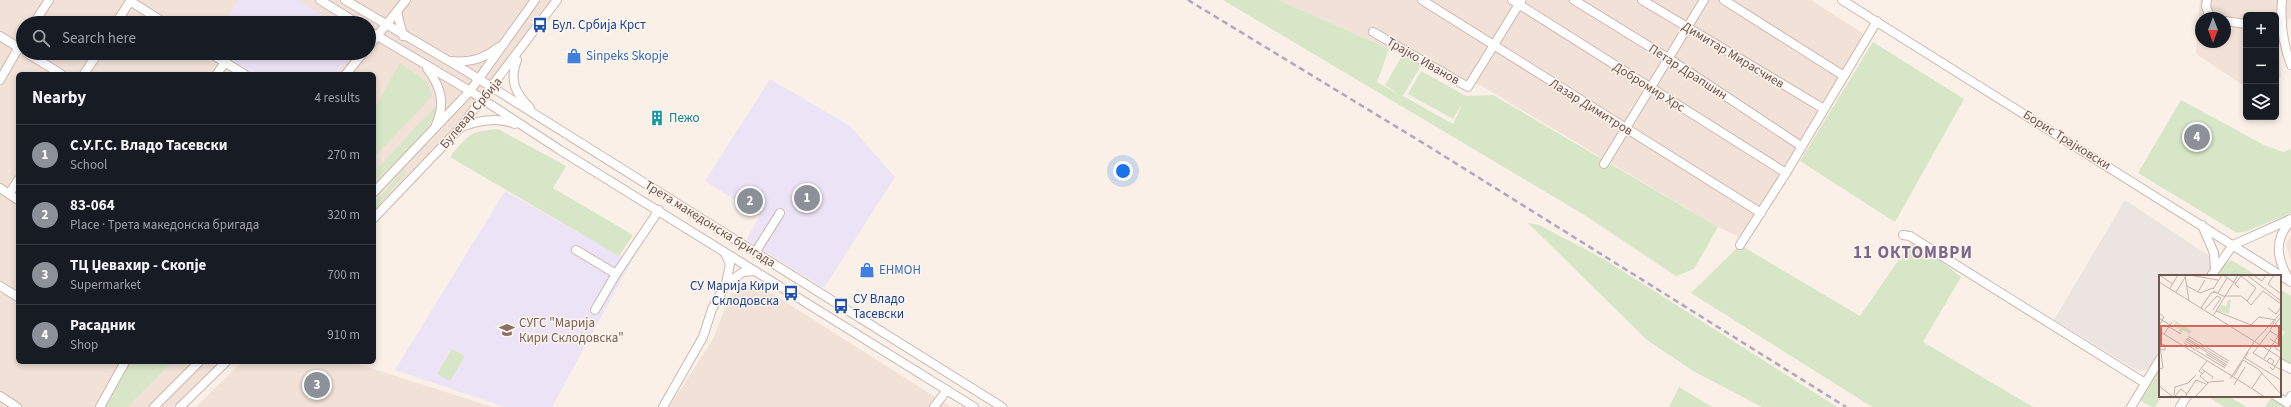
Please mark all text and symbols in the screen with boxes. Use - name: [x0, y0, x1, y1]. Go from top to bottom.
- north arrow: [2195, 12, 2231, 48]
- map controls: [2243, 12, 2279, 120]
- button: +: [2243, 12, 2279, 48]
- search box: [16, 16, 376, 60]
- bus stop icon: Бул. Србија Крст: [531, 16, 549, 34]
- place label: Бул. Србија Крст: [552, 16, 646, 34]
- street label: Димитар Мирасчиев: [1678, 17, 1788, 93]
- icon: search: [30, 27, 52, 49]
- text: Search here: [62, 28, 136, 49]
- street label: Трајко Иванов: [1383, 33, 1463, 89]
- street label: Петар Драпшин: [1645, 40, 1731, 104]
- shop icon: Sinpeks Skopje: [565, 47, 583, 65]
- place label: Sinpeks Skopje: [586, 47, 668, 65]
- button: −: [2243, 48, 2279, 84]
- street label: Добромир Хрс: [1609, 58, 1689, 116]
- street label: Булевар Србија: [436, 73, 506, 153]
- street label: Лазар Димитров: [1546, 74, 1636, 140]
- button: layers: [2243, 84, 2279, 120]
- text: Nearby: [32, 86, 86, 110]
- text: 4 results: [315, 89, 360, 107]
- street label: Борис Трајковски: [2020, 106, 2114, 174]
- building icon: Пежо: [648, 109, 666, 127]
- place label: Пежо: [669, 109, 700, 127]
- pin: 4: [2184, 122, 2210, 152]
- text: С.У.Г.С. Владо Тасевски: [70, 135, 228, 156]
- text: 1: [42, 146, 48, 164]
- text: 270 m: [327, 146, 360, 164]
- text: School: [70, 156, 107, 174]
- your location: [1113, 161, 1133, 181]
- street label: Трета македонска бригада: [641, 176, 779, 272]
- pin: 1: [794, 183, 820, 213]
- pin: 2: [737, 186, 763, 216]
- text: 83-064: [70, 195, 115, 216]
- text: 2: [42, 206, 48, 224]
- text: 320 m: [327, 206, 360, 224]
- text: Place · Трета македонска бригада: [70, 216, 259, 234]
- district label: 11 ОКТОМВРИ: [1853, 241, 1973, 265]
- text: ТЦ Џевахир - Скопје: [70, 255, 206, 276]
- shop icon: ЕНМОН: [858, 261, 876, 279]
- place label: ЕНМОН: [879, 261, 921, 279]
- text: 3: [42, 266, 48, 284]
- text: 700 m: [327, 266, 360, 284]
- inset map: [2159, 275, 2281, 397]
- text: Supermarket: [70, 276, 141, 294]
- place label: СУ Марија Кири Склодовска: [690, 277, 779, 310]
- bus stop icon: СУ Марија Кири Склодовска: [782, 284, 800, 302]
- place label: СУ Владо Тасевски: [853, 290, 905, 323]
- bus stop icon: СУ Владо Тасевски: [832, 297, 850, 315]
- place label: СУГС "Марија Кири Склодовска": [519, 314, 624, 347]
- text: Расадник: [70, 315, 136, 336]
- school or university icon: СУГС "Марија Кири Склодовска": [498, 321, 516, 339]
- text: 4: [42, 326, 48, 344]
- text: 910 m: [327, 326, 360, 344]
- text: Shop: [70, 336, 98, 354]
- pin: 3: [304, 370, 330, 400]

